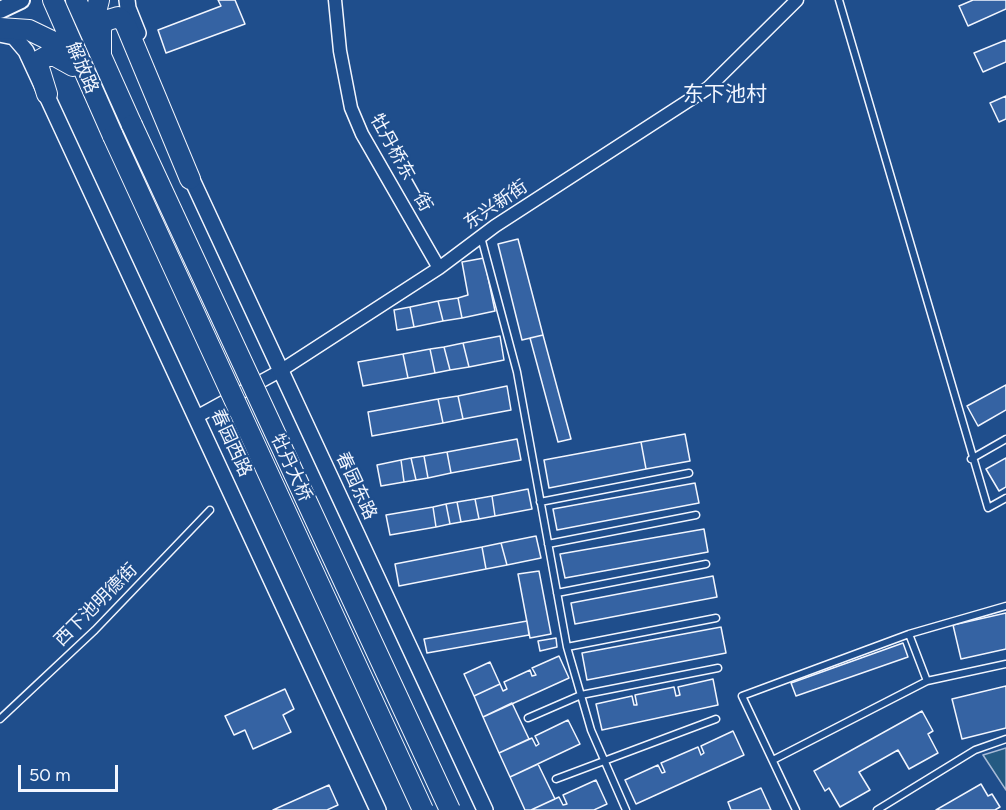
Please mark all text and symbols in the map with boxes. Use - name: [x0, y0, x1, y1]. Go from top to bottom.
- street label: 解放路: [62, 39, 102, 97]
- district label: 东下池村: [683, 82, 767, 108]
- street label: 牡丹桥东一街: [365, 111, 437, 215]
- street label: 东兴新街: [460, 176, 532, 234]
- street label: 春园西路: [206, 406, 256, 480]
- street label: 牡丹大桥: [266, 431, 316, 505]
- street label: 春园东路: [331, 449, 381, 523]
- street label: 西下池明德街: [50, 559, 142, 651]
- scale bar: [21, 753, 122, 791]
- text: 50 m: [29, 764, 71, 786]

